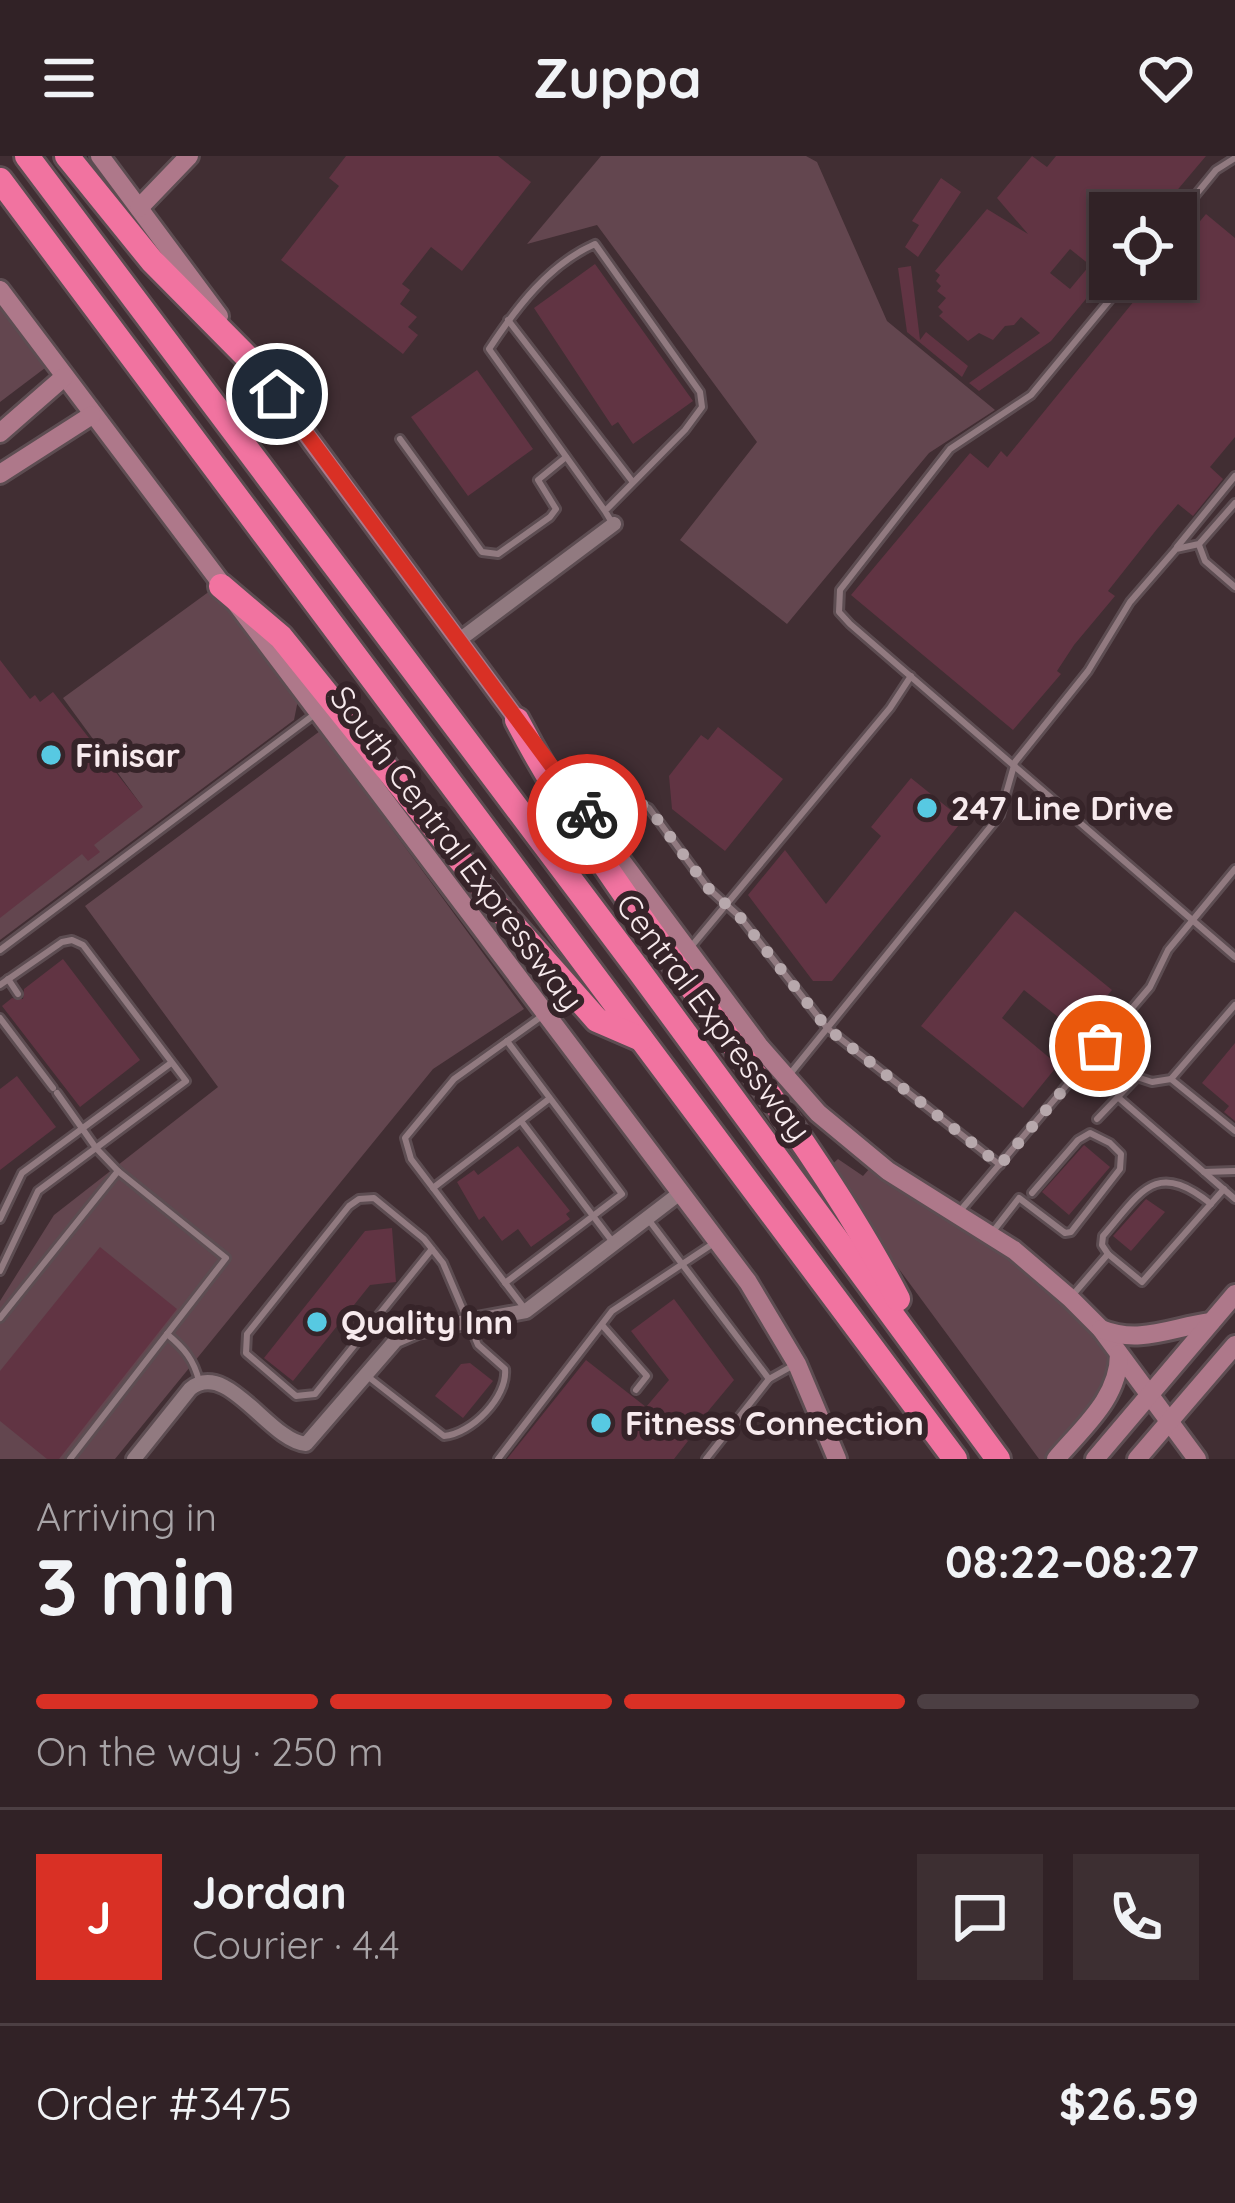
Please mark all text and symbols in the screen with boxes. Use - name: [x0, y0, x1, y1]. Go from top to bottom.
- text: Zuppa: [533, 44, 702, 112]
- icon: menu: [36, 45, 102, 111]
- icon: heart: [1133, 45, 1199, 111]
- map controls: [1089, 192, 1197, 300]
- button: locate: [1089, 192, 1197, 300]
- pin: [226, 343, 328, 445]
- icon: home: [244, 361, 310, 427]
- street label: South Central Expressway: [322, 677, 593, 1018]
- place label: Finisar: [75, 734, 180, 775]
- marker: Finisar: [38, 742, 64, 768]
- courier: [527, 754, 647, 874]
- icon: bike: [554, 781, 620, 847]
- place label: 247 Line Drive: [951, 787, 1174, 828]
- marker: 247 Line Drive: [914, 795, 940, 821]
- street label: Central Expressway: [608, 885, 821, 1149]
- pin: [1049, 995, 1151, 1097]
- icon: bag: [1067, 1013, 1133, 1079]
- place label: Quality Inn: [341, 1301, 513, 1342]
- marker: Quality Inn: [304, 1309, 330, 1335]
- place label: Fitness Connection: [625, 1402, 924, 1443]
- marker: Fitness Connection: [588, 1410, 614, 1436]
- text: Arriving in: [36, 1492, 217, 1541]
- text: 08:22–08:27: [945, 1533, 1199, 1589]
- text: 3 min: [36, 1537, 237, 1635]
- text: On the way · 250 m: [36, 1727, 384, 1776]
- button: chat: [917, 1854, 1043, 1980]
- button: phone: [1073, 1854, 1199, 1980]
- text: Jordan: [192, 1864, 347, 1920]
- text: J: [87, 1889, 111, 1945]
- text: Courier · 4.4: [192, 1920, 400, 1969]
- text: Order #3475: [36, 2075, 292, 2131]
- text: $26.59: [1059, 2075, 1199, 2131]

